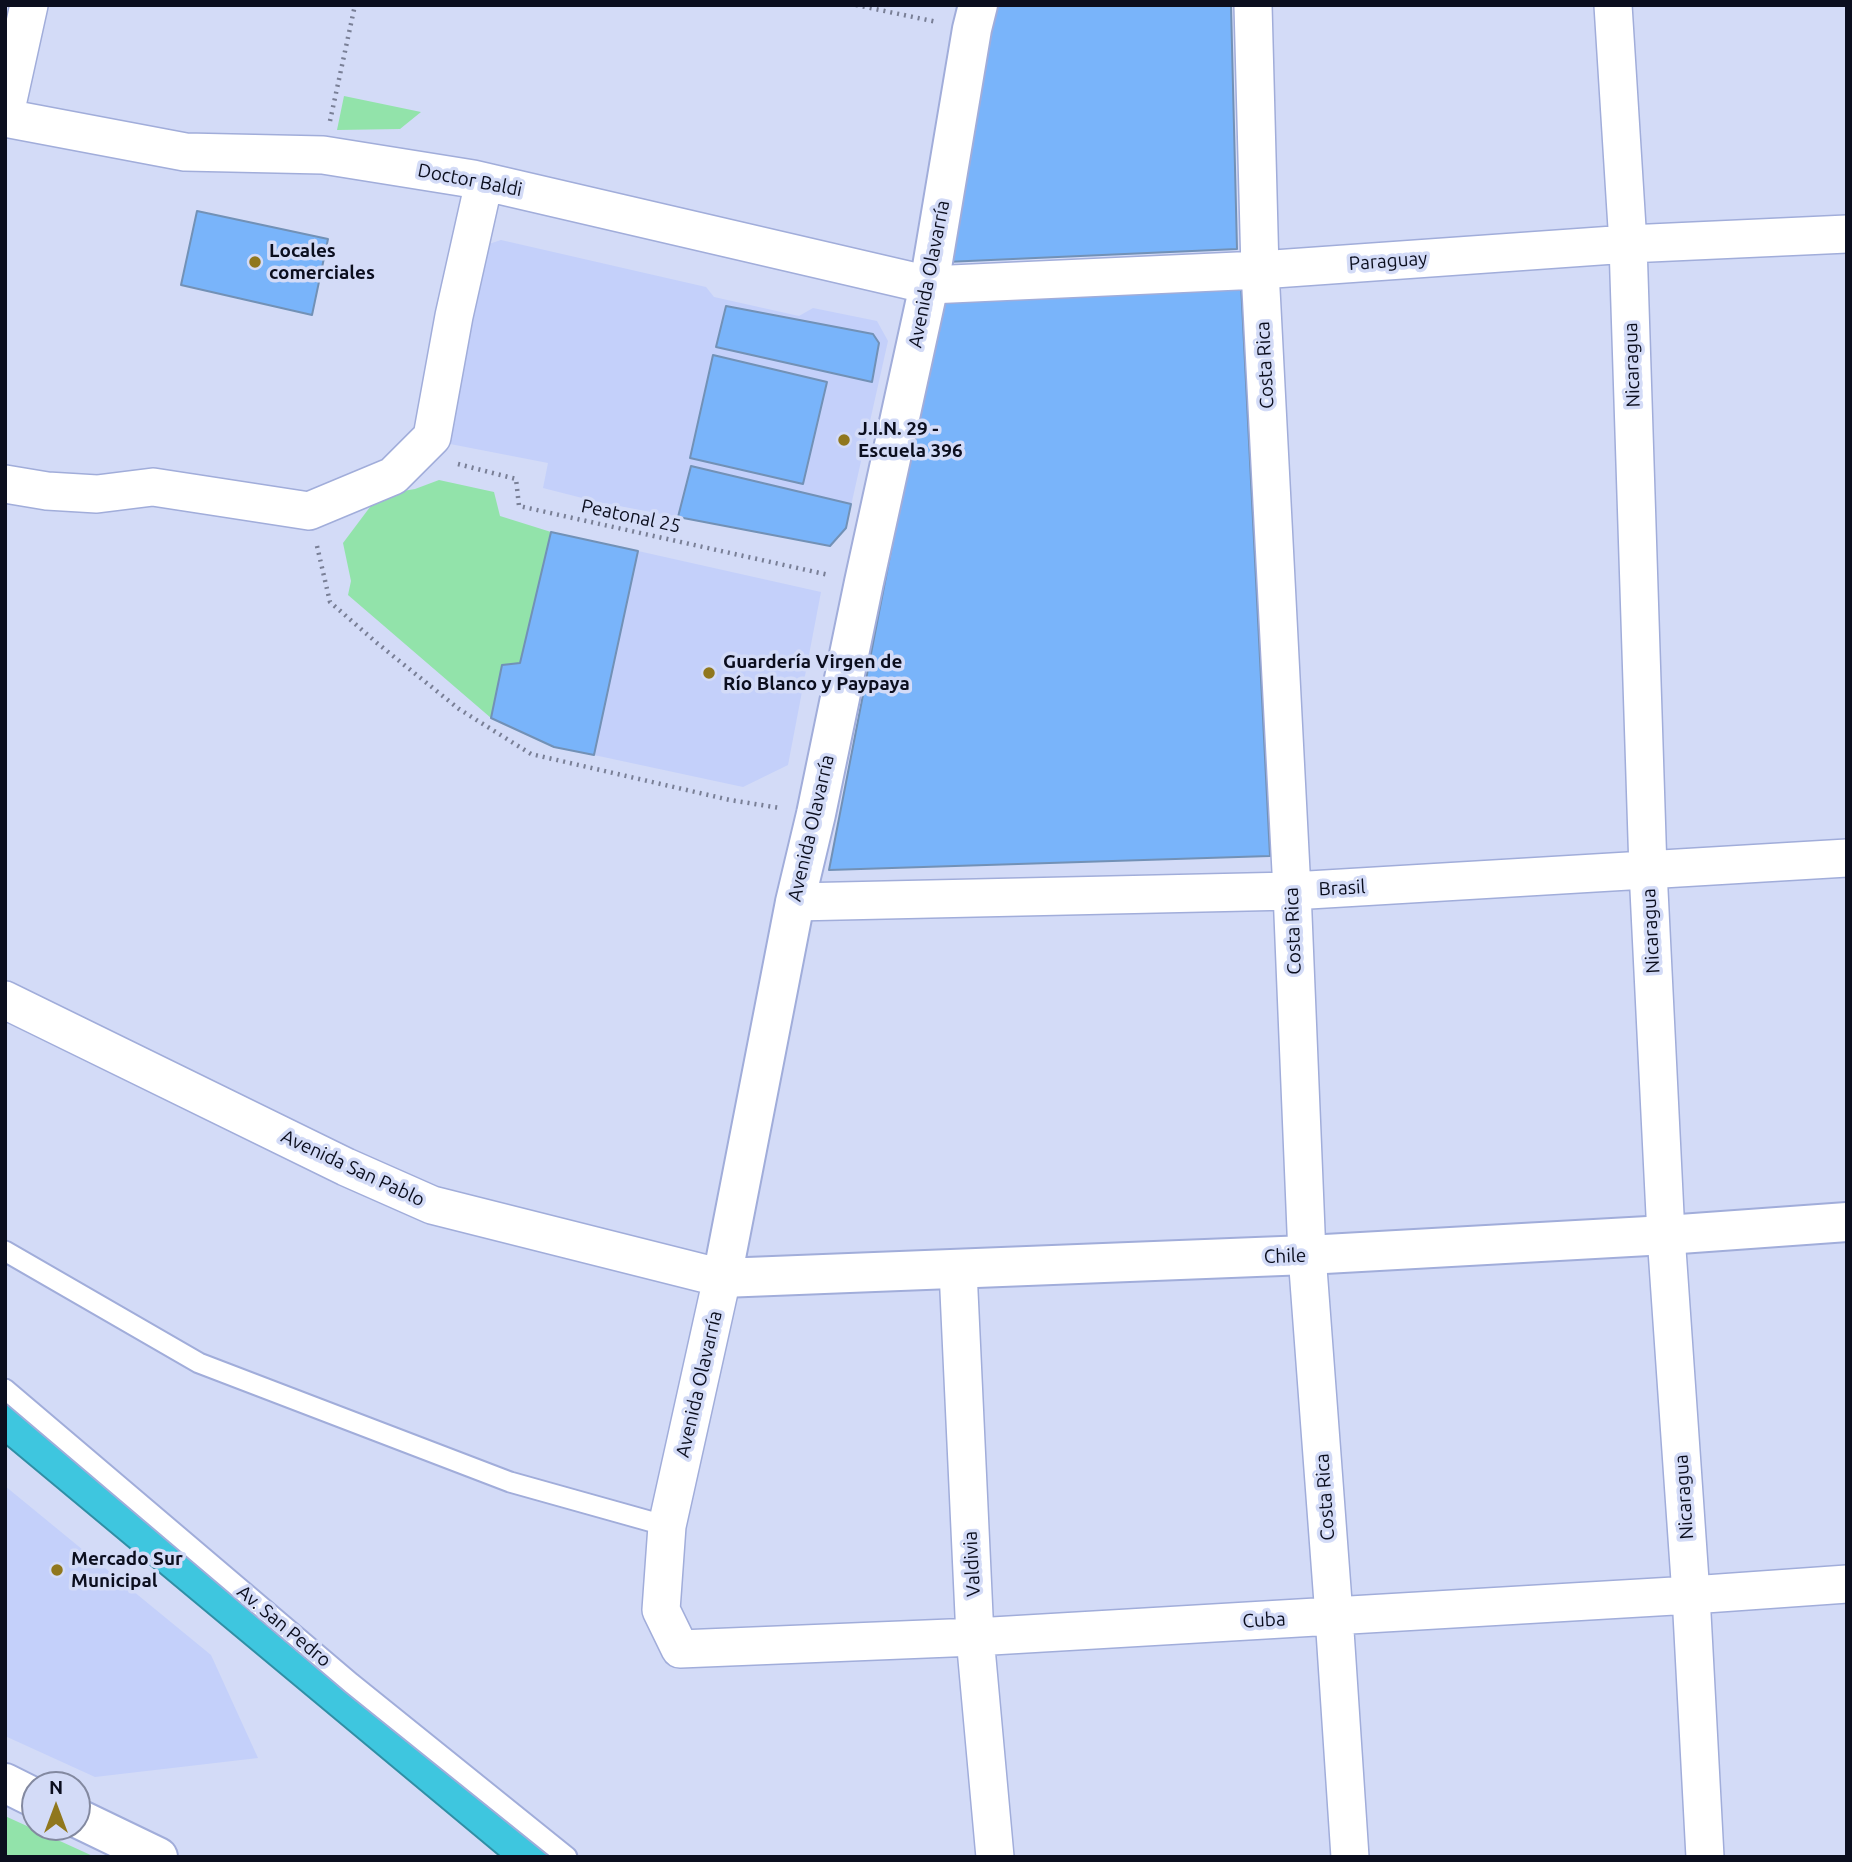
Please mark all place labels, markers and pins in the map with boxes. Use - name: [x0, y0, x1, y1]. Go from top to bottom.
- place label: Locales comerciales: [269, 240, 375, 284]
- marker: Locales comerciales: [247, 254, 263, 270]
- place label: J.I.N. 29 - Escuela 396: [858, 418, 963, 462]
- marker: J.I.N. 29 - Escuela 396: [836, 432, 852, 448]
- place label: Guardería Virgen de Río Blanco y Paypaya: [723, 651, 910, 695]
- marker: Guardería Virgen de Río Blanco y Paypaya: [701, 665, 717, 681]
- place label: Mercado Sur Municipal: [71, 1548, 183, 1592]
- marker: Mercado Sur Municipal: [49, 1562, 65, 1578]

